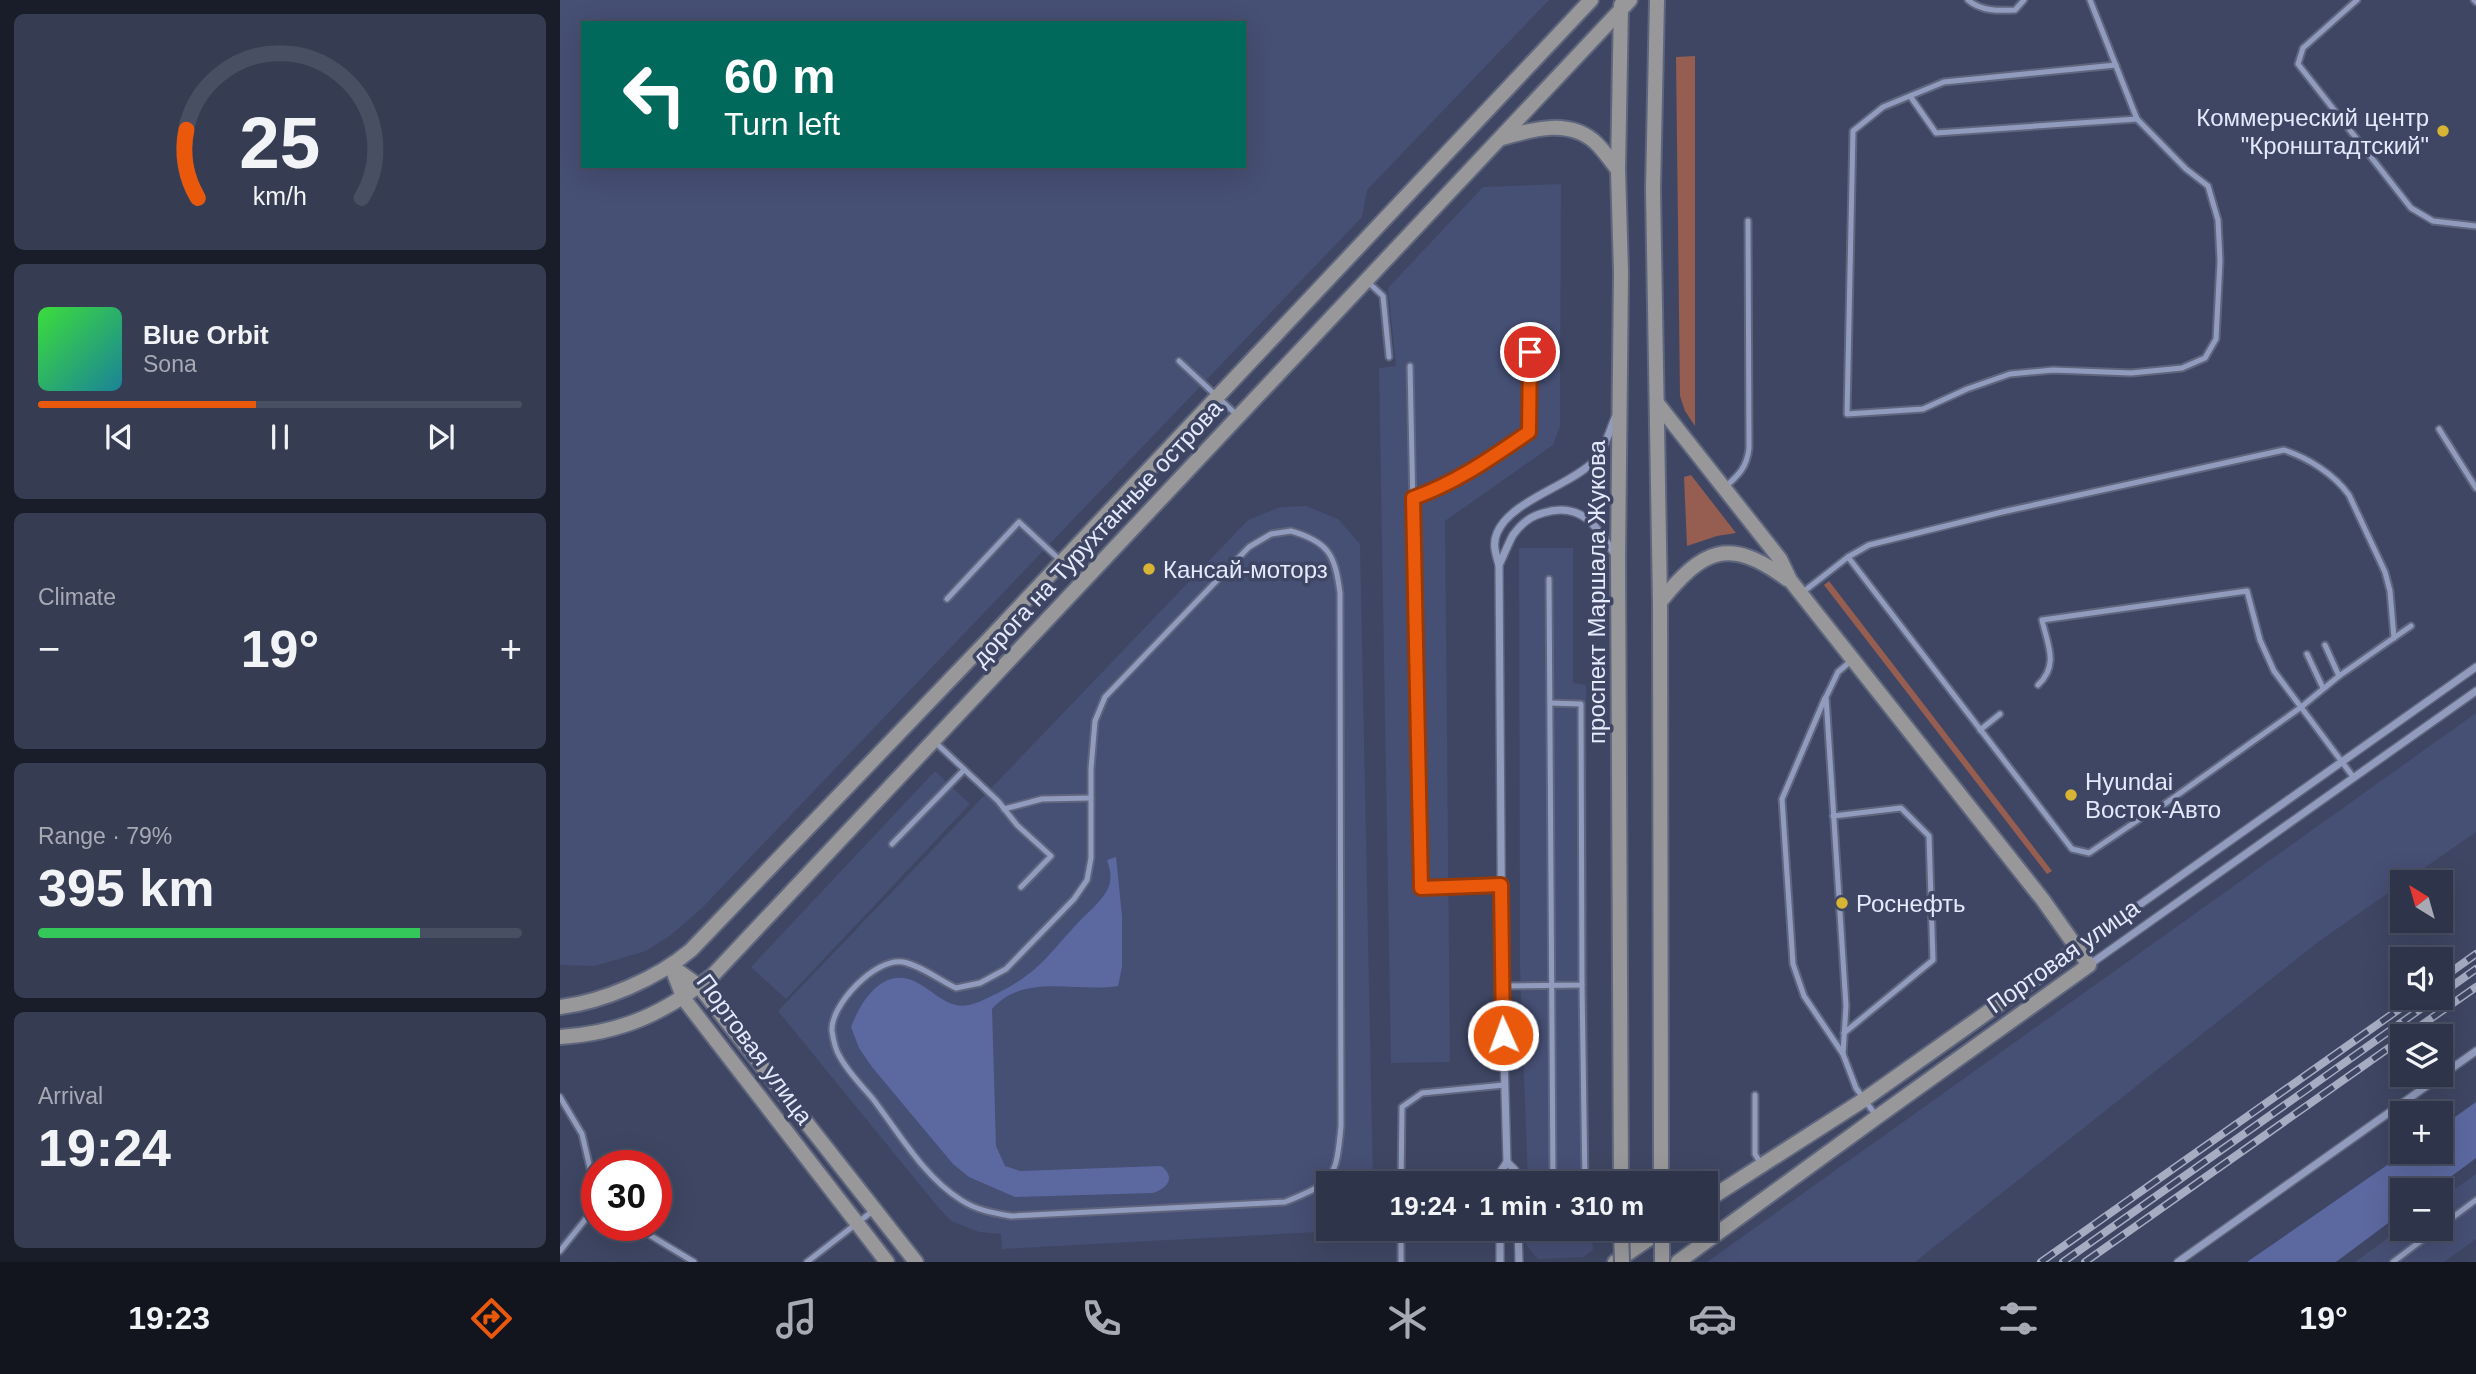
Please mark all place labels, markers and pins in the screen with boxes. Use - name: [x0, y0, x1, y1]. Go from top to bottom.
- place label: Коммерческий центр "Кронштадтский": [2196, 104, 2429, 159]
- marker: Коммерческий центр "Кронштадтский": [2435, 123, 2451, 139]
- pin: [1500, 322, 1560, 382]
- place label: Кансай-моторз: [1163, 556, 1328, 583]
- marker: Кансай-моторз: [1141, 561, 1157, 577]
- place label: Hyundai Восток-Авто: [2085, 768, 2221, 823]
- marker: Hyundai Восток-Авто: [2063, 787, 2079, 803]
- place label: Роснефть: [1856, 890, 1966, 917]
- marker: Роснефть: [1834, 895, 1850, 911]

